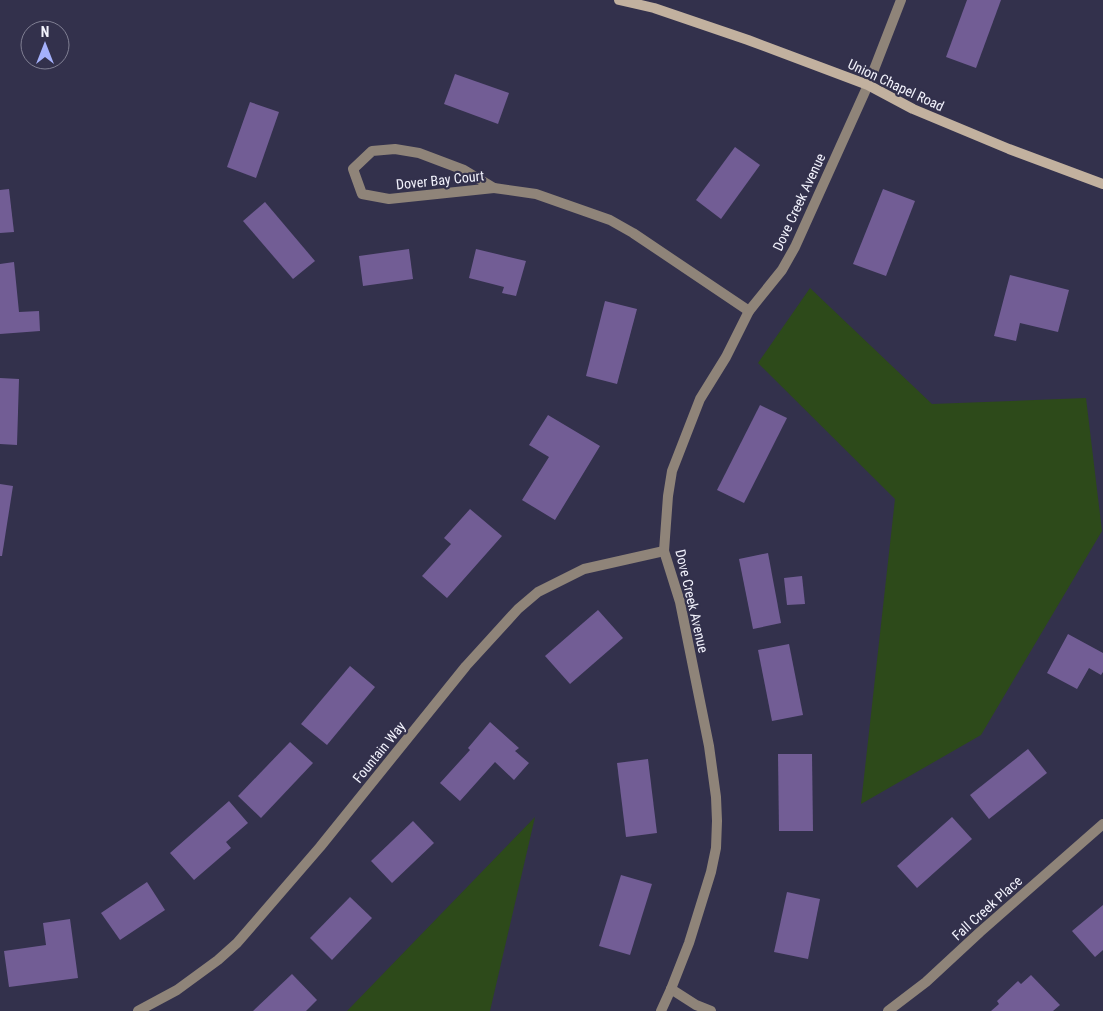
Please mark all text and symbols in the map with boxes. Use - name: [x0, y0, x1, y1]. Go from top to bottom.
- north arrow: [20, 20, 70, 70]
- text: N: [41, 24, 49, 40]
- street label: Union Chapel Road: [845, 56, 947, 114]
- street label: Dove Creek Avenue: [769, 150, 829, 253]
- street label: Dover Bay Court: [395, 167, 485, 193]
- street label: Dove Creek Avenue: [672, 548, 712, 655]
- street label: Fountain Way: [349, 718, 409, 786]
- street label: Fall Creek Place: [949, 872, 1025, 943]

